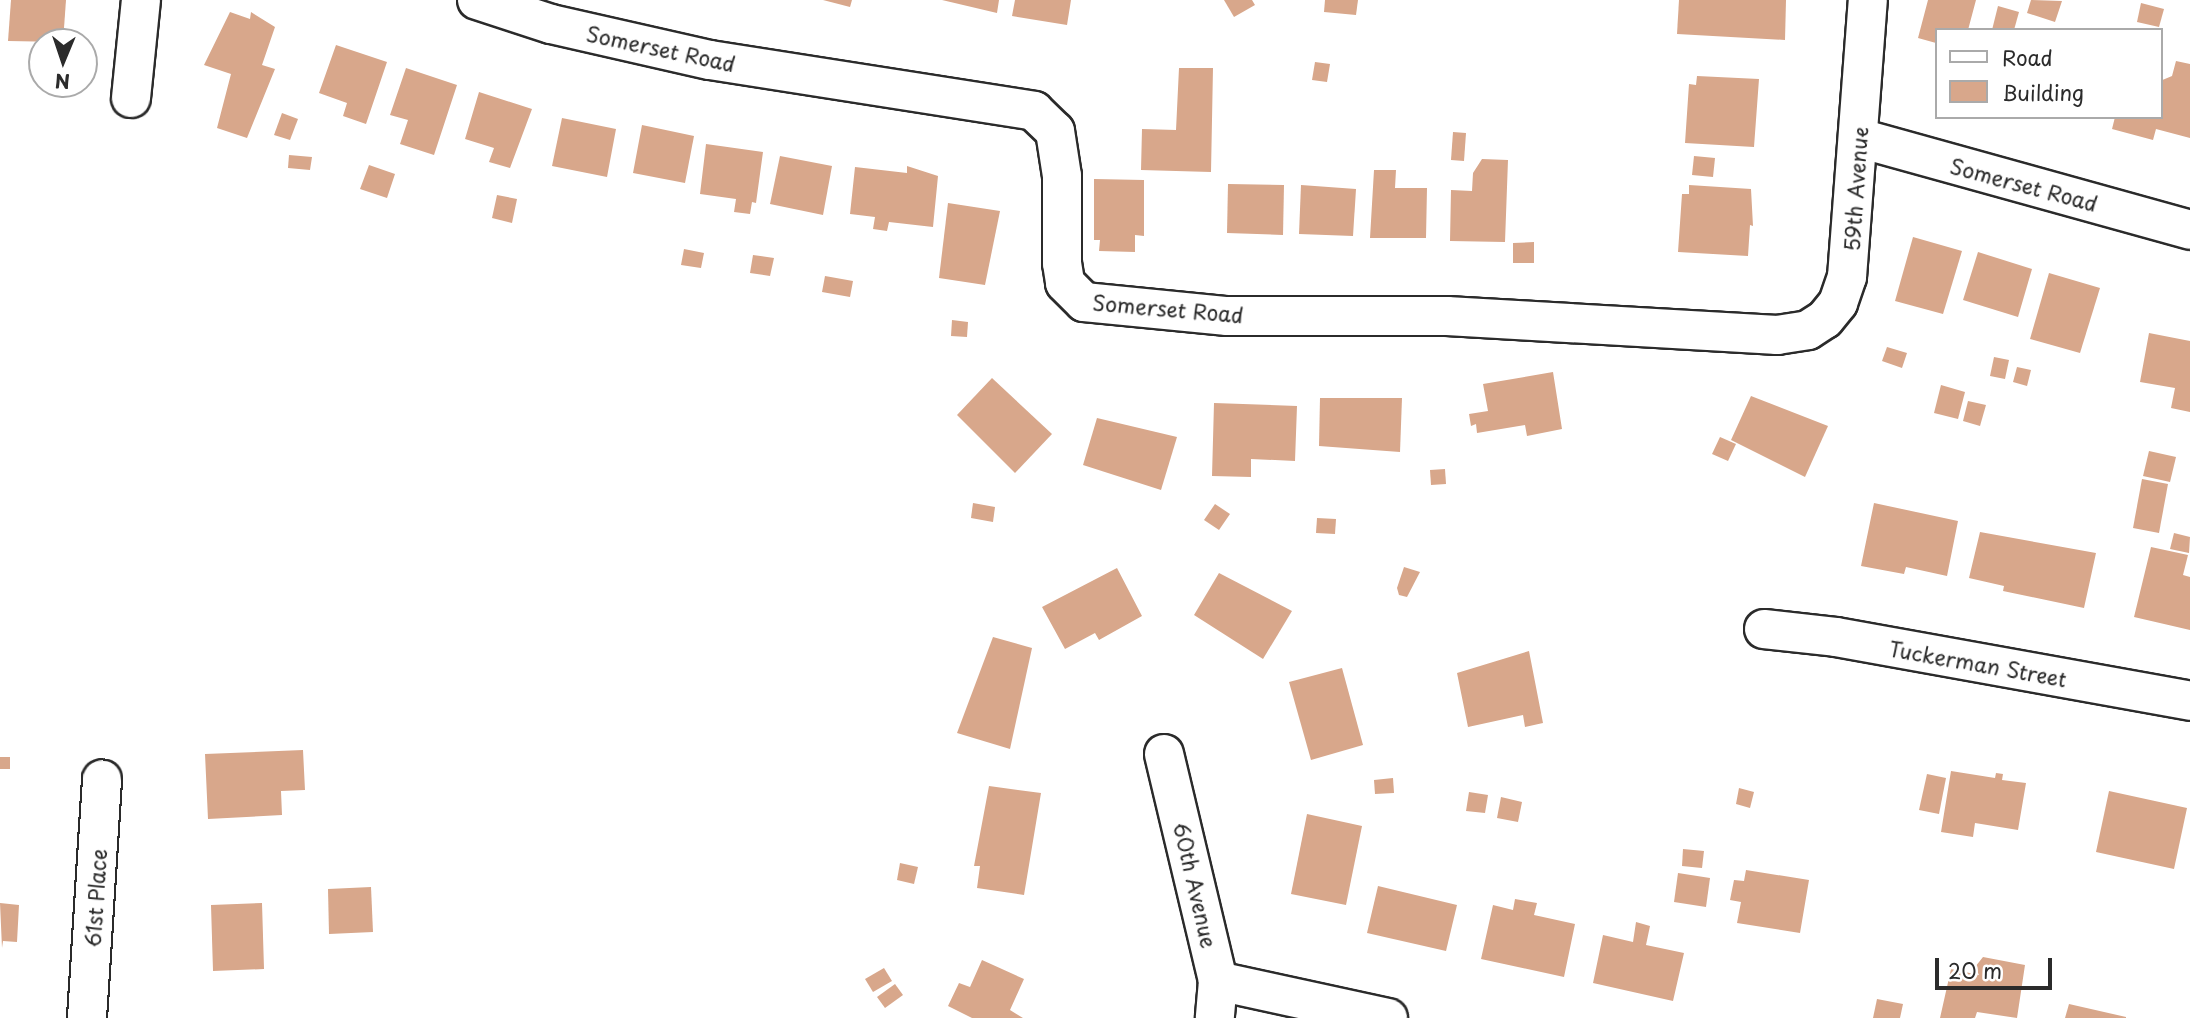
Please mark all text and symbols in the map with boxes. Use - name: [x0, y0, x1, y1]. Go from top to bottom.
- street label: Somerset Road: [584, 20, 738, 76]
- north arrow: [28, 28, 98, 98]
- legend: [1934, 28, 2162, 119]
- text: Road: [2002, 41, 2053, 73]
- text: N: [54, 68, 70, 96]
- text: Building: [2002, 76, 2084, 108]
- street label: 59th Avenue: [1838, 126, 1872, 252]
- street label: Somerset Road: [1947, 152, 2101, 216]
- street label: Somerset Road: [1091, 289, 1245, 327]
- street label: Tuckerman Street: [1886, 635, 2070, 691]
- street label: 60th Avenue: [1169, 819, 1223, 951]
- street label: 61st Place: [79, 846, 111, 950]
- scale bar: [1938, 944, 2055, 988]
- text: 20 m: [1948, 954, 2002, 986]

